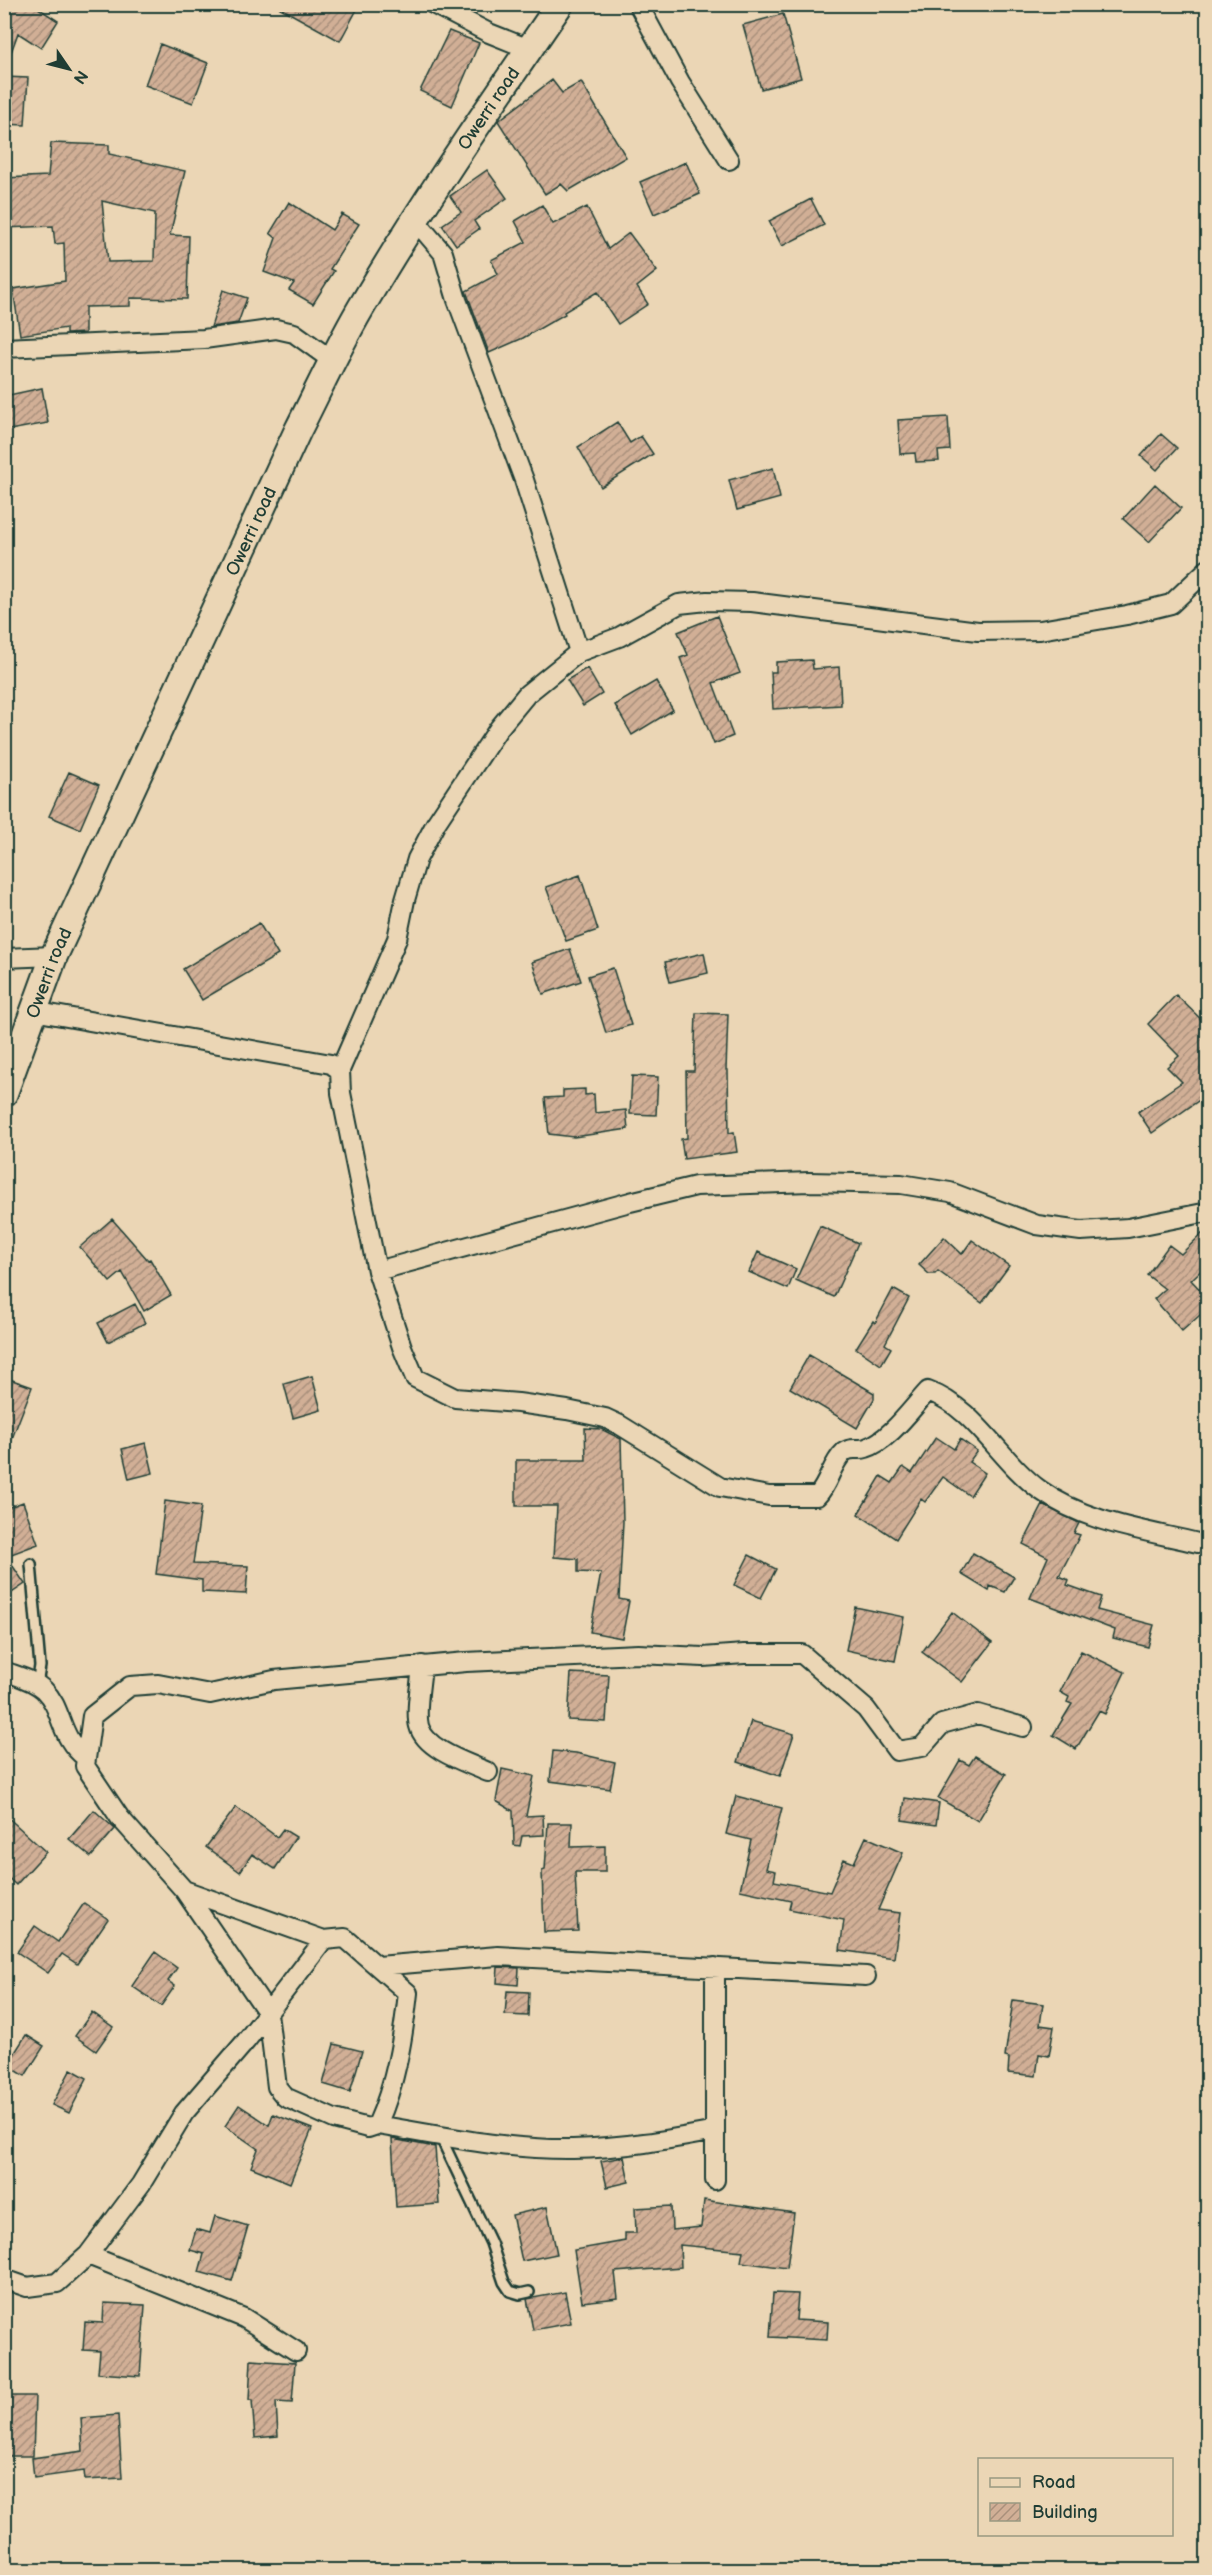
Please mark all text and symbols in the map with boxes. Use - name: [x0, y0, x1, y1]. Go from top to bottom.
- north arrow: [39, 39, 99, 99]
- street label: Owerri road: [454, 63, 525, 154]
- text: N: [69, 66, 91, 87]
- street label: Owerri road: [222, 484, 281, 579]
- street label: Owerri road: [22, 925, 77, 1021]
- legend: [978, 2458, 1173, 2536]
- text: Road: [1032, 2472, 1076, 2493]
- text: Building: [1032, 2502, 1098, 2523]

